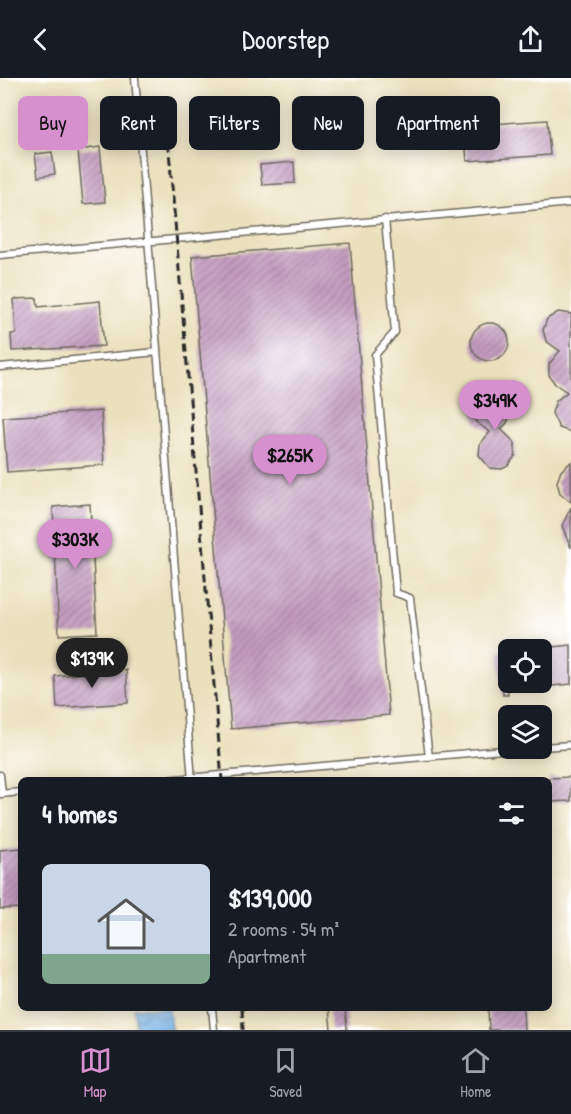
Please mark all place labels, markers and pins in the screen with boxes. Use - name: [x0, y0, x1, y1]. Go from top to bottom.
- pin: $349K: [453, 380, 537, 431]
- pin: $265K: [248, 435, 332, 486]
- pin: $303K: [33, 519, 117, 570]
- pin: $139K: [50, 638, 134, 689]

